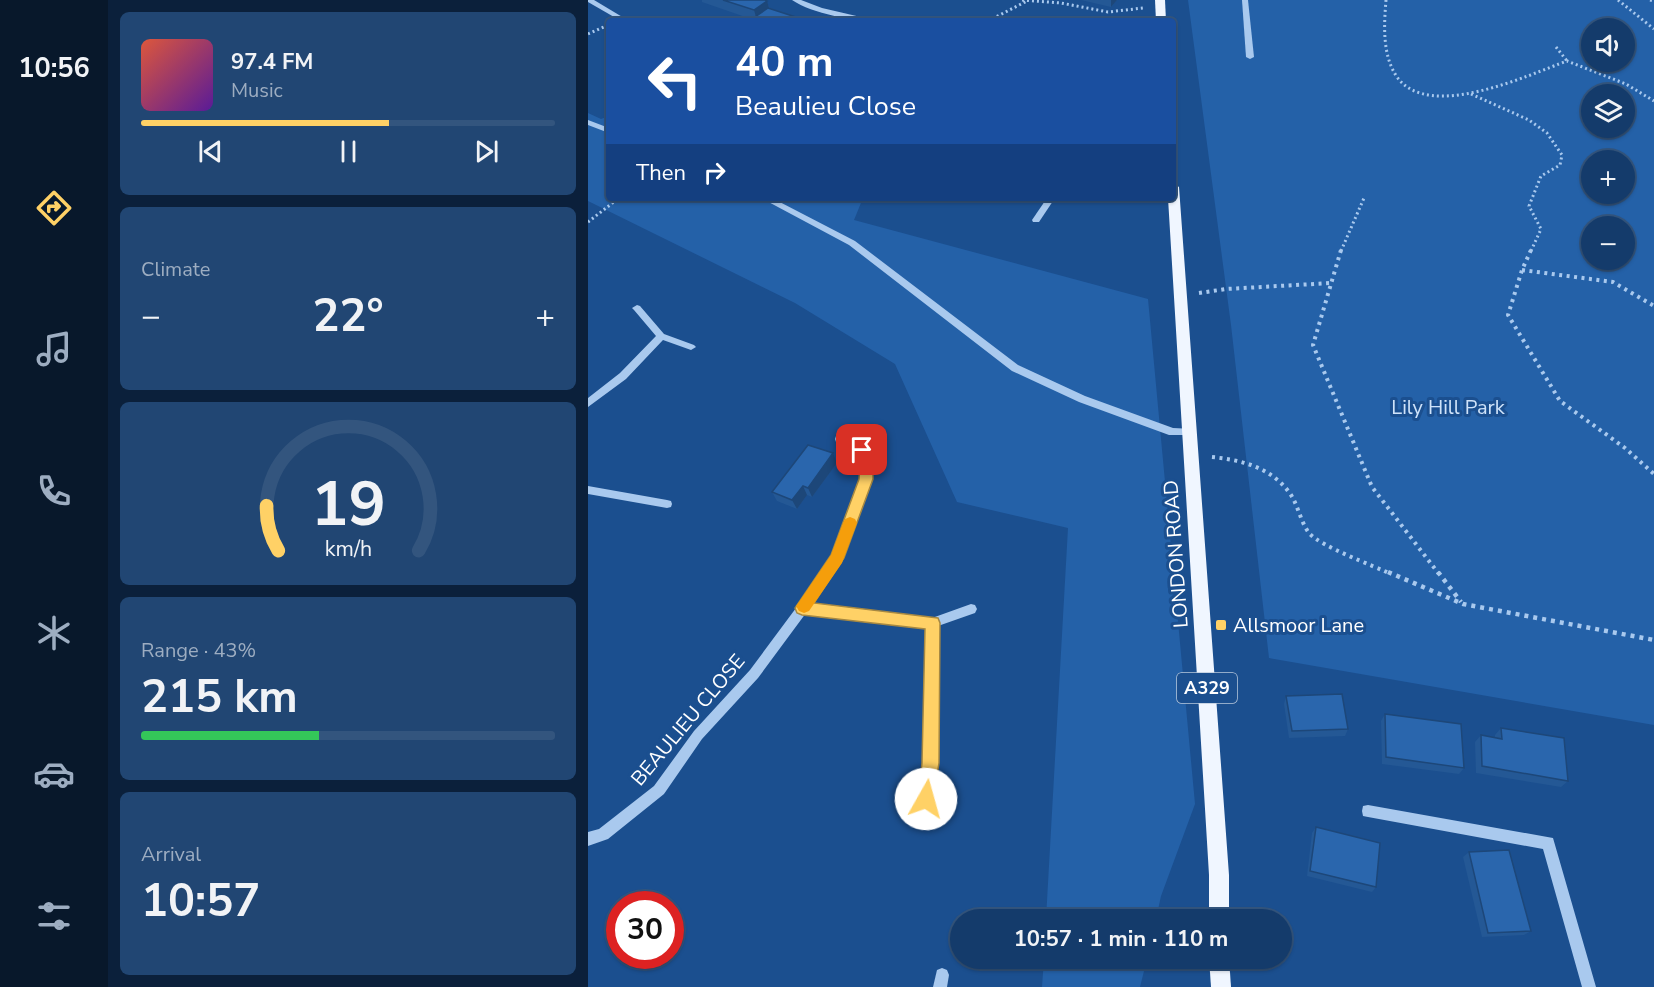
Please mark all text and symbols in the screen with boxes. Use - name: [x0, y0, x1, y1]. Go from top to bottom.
- map controls: [1581, 18, 1635, 270]
- button: sound: [1581, 18, 1635, 72]
- text: 40 m: [735, 34, 834, 91]
- icon: left: [636, 42, 714, 120]
- text: 97.4 FM: [231, 47, 313, 77]
- text: 10:56: [18, 50, 90, 87]
- text: Music: [231, 77, 283, 104]
- button: layers: [1581, 84, 1635, 138]
- text: Beaulieu Close: [735, 88, 916, 125]
- icon: previous: [194, 135, 227, 168]
- icon: pause: [332, 135, 365, 168]
- icon: next: [470, 135, 503, 168]
- button: +: [1581, 150, 1635, 204]
- icon: right: [698, 156, 731, 189]
- text: Then: [636, 158, 686, 188]
- icon: directions: [33, 187, 75, 229]
- button: −: [1581, 216, 1635, 270]
- text: Climate: [141, 256, 210, 283]
- text: 22°: [312, 286, 384, 347]
- text: −: [141, 294, 161, 339]
- text: +: [535, 294, 555, 339]
- icon: music: [33, 328, 75, 370]
- park label: Lily Hill Park: [1391, 394, 1506, 421]
- pin: [836, 424, 887, 475]
- icon: arrive: [845, 433, 878, 466]
- text: 19: [311, 462, 385, 547]
- icon: phone: [33, 470, 75, 512]
- street label: LONDON ROAD: [1157, 479, 1195, 629]
- text: km/h: [324, 534, 372, 564]
- icon: climate: [33, 612, 75, 654]
- place label: Allsmoor Lane: [1233, 612, 1364, 639]
- marker: Allsmoor Lane: [1214, 618, 1228, 632]
- text: Range · 43%: [141, 637, 256, 664]
- street label: BEAULIEU CLOSE: [625, 648, 751, 792]
- text: 215 km: [141, 667, 298, 728]
- road number: A329: [1177, 673, 1237, 703]
- icon: car: [33, 753, 75, 795]
- position arrow: [894, 767, 958, 831]
- text: Arrival: [141, 841, 201, 868]
- text: 10:57: [141, 871, 260, 932]
- speed limit sign: 30: [606, 891, 684, 969]
- icon: filters: [33, 895, 75, 937]
- text: 10:57 · 1 min · 110 m: [1014, 924, 1228, 954]

